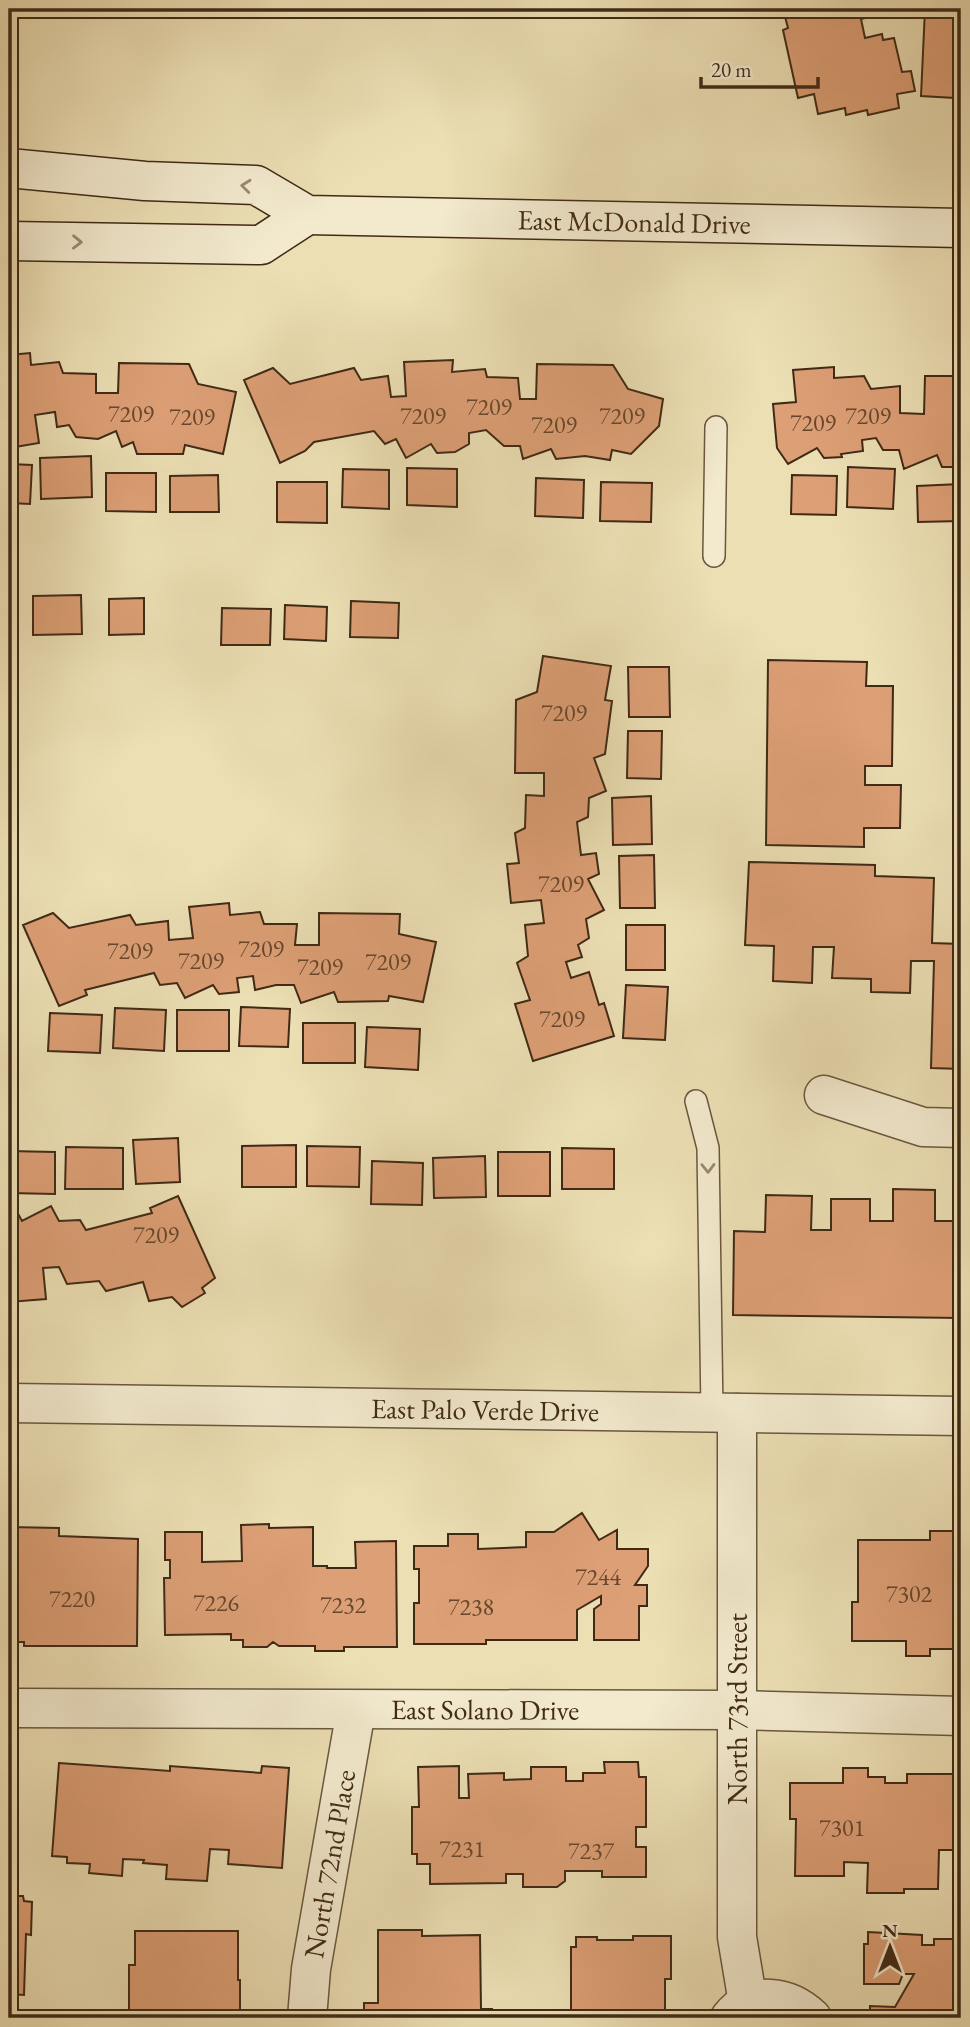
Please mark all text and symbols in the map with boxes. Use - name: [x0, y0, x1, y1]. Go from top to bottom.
- scale bar: [701, 46, 818, 90]
- text: 20 m: [711, 56, 752, 83]
- one-way arrow: [240, 179, 251, 194]
- street label: East McDonald Drive: [517, 201, 751, 242]
- one-way arrow: [72, 234, 83, 250]
- house number: 7209: [466, 391, 513, 422]
- house number: 7209: [108, 398, 155, 429]
- house number: 7209: [400, 400, 447, 431]
- house number: 7209: [599, 400, 646, 431]
- house number: 7209: [845, 400, 892, 431]
- house number: 7209: [169, 401, 216, 432]
- house number: 7209: [790, 407, 837, 438]
- house number: 7209: [531, 409, 578, 440]
- house number: 7209: [541, 697, 588, 728]
- house number: 7209: [538, 868, 585, 899]
- house number: 7209: [238, 933, 285, 964]
- house number: 7209: [107, 935, 154, 966]
- house number: 7209: [178, 945, 225, 976]
- house number: 7209: [365, 946, 412, 977]
- house number: 7209: [297, 951, 344, 982]
- house number: 7209: [539, 1003, 586, 1034]
- one-way arrow: [701, 1162, 716, 1173]
- house number: 7209: [133, 1219, 180, 1250]
- street label: East Palo Verde Drive: [371, 1390, 599, 1429]
- house number: 7244: [575, 1561, 622, 1592]
- house number: 7302: [886, 1578, 933, 1609]
- house number: 7220: [49, 1583, 95, 1614]
- house number: 7226: [193, 1587, 239, 1618]
- house number: 7232: [320, 1589, 367, 1620]
- house number: 7238: [448, 1591, 494, 1622]
- street label: North 73rd Street: [719, 1613, 755, 1805]
- street label: East Solano Drive: [391, 1691, 579, 1728]
- street label: North 72nd Place: [295, 1767, 363, 1961]
- house number: 7301: [819, 1812, 865, 1843]
- house number: 7231: [439, 1833, 485, 1864]
- house number: 7237: [568, 1835, 615, 1866]
- north arrow: [855, 1912, 925, 1982]
- text: N: [882, 1918, 898, 1943]

